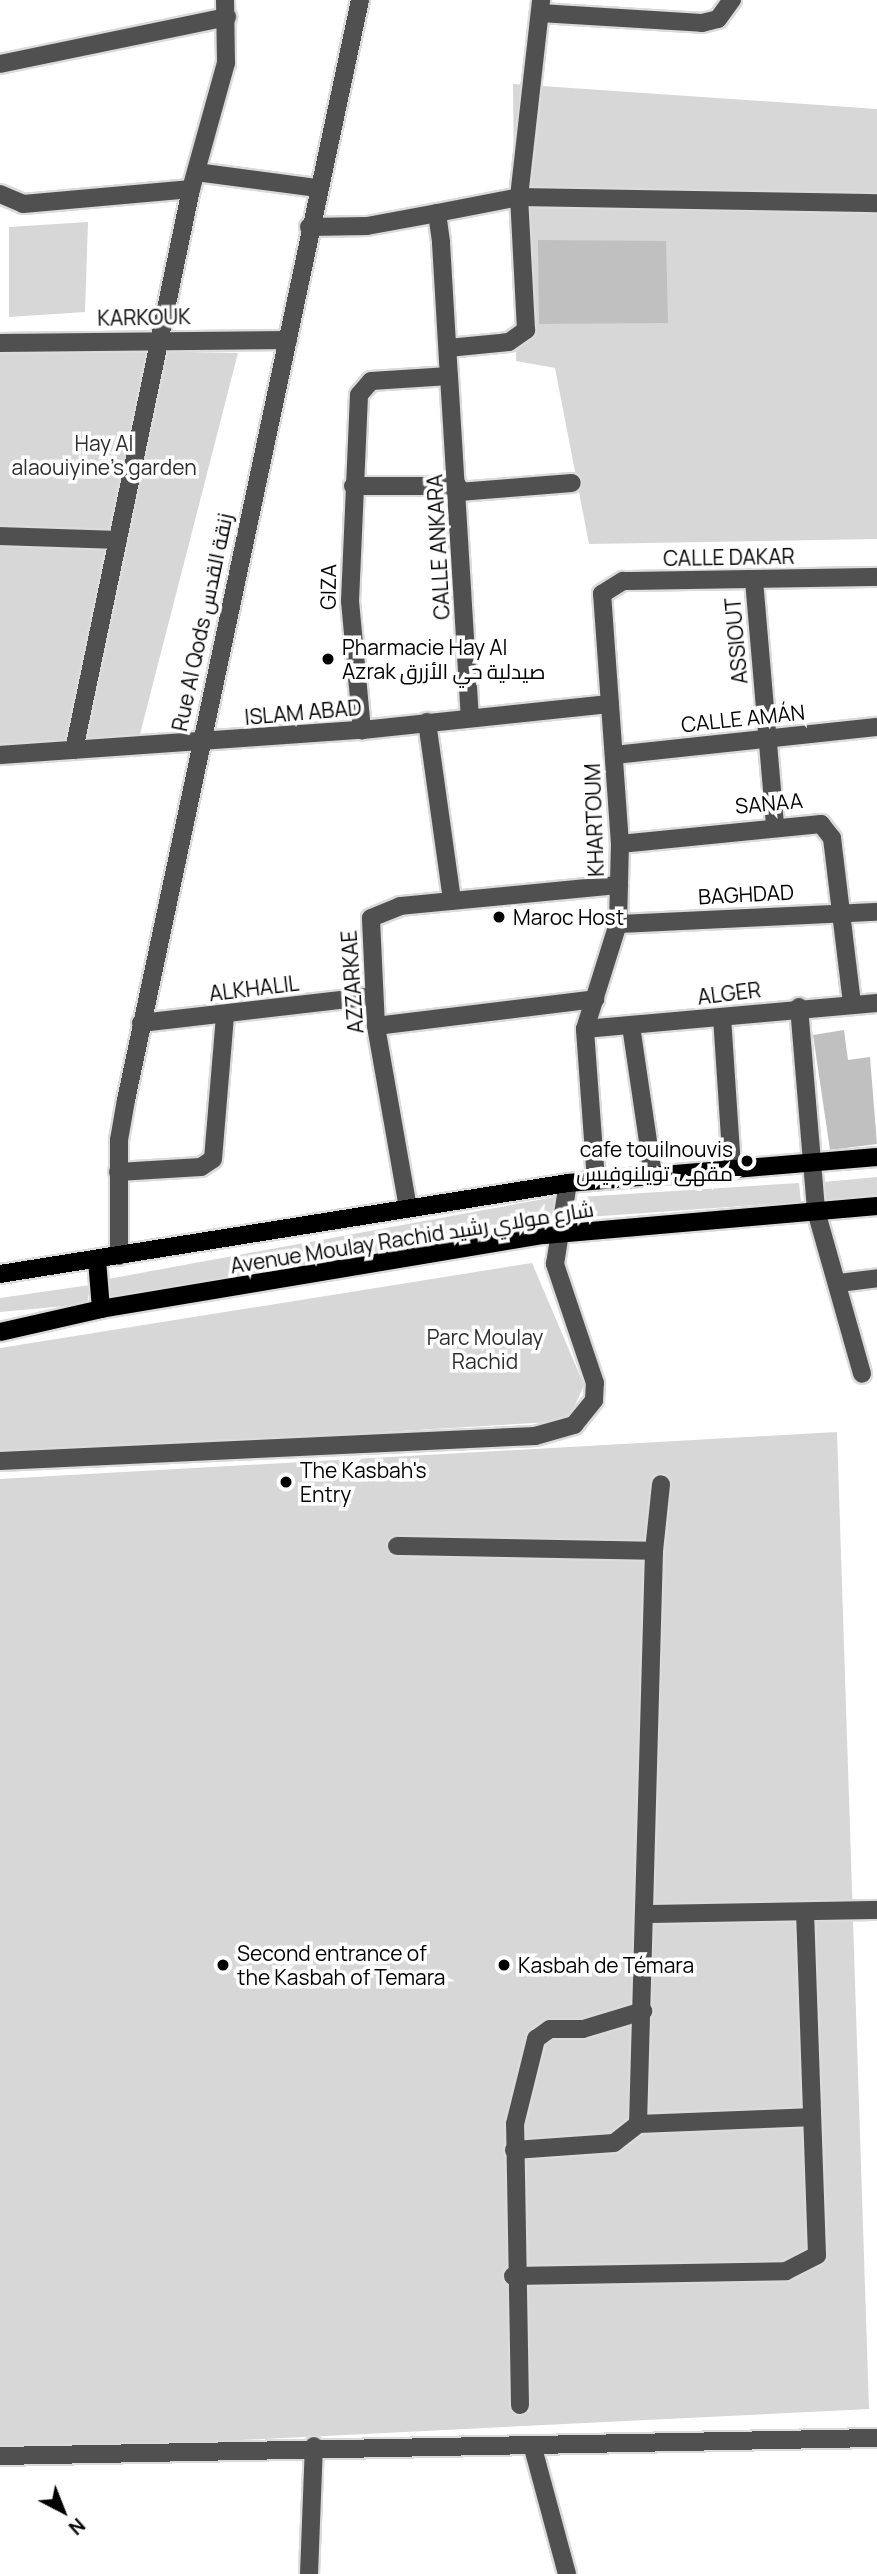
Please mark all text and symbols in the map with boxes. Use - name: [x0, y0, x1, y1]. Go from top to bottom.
- street label: KARKOUK: [97, 304, 191, 330]
- park label: Hay Al alaouiyine's garden: [11, 430, 197, 480]
- street label: CALLE ANKARA: [422, 474, 454, 620]
- street label: Rue Al Qods زنقة القدس: [167, 511, 237, 733]
- street label: CALLE DAKAR: [663, 543, 795, 571]
- street label: GIZA: [315, 564, 341, 610]
- street label: ASSIOUT: [720, 597, 752, 685]
- place label: Pharmacie Hay Al Azrak صيدلية حي الأزرق: [342, 634, 546, 684]
- marker: Pharmacie Hay Al Azrak صيدلية حي الأزرق: [320, 651, 336, 667]
- street label: ISLAM ABAD: [243, 694, 363, 730]
- street label: CALLE AMÁN: [680, 699, 806, 737]
- street label: KHARTOUM: [579, 763, 609, 877]
- street label: SANAA: [734, 787, 804, 819]
- street label: BAGHDAD: [697, 879, 795, 909]
- place label: Maroc Host: [513, 904, 624, 930]
- marker: Maroc Host: [491, 909, 507, 925]
- street label: AZZARKAE: [336, 930, 368, 1034]
- street label: ALKHALIL: [208, 970, 300, 1006]
- street label: ALGER: [696, 977, 762, 1009]
- place label: cafe touilnouvis مقهى تويلنوفيس: [576, 1136, 733, 1186]
- marker: cafe touilnouvis مقهى تويلنوفيس: [739, 1153, 755, 1169]
- street label: Avenue Moulay Rachid شارع مولاي رشيد: [228, 1196, 596, 1278]
- park label: Parc Moulay Rachid: [427, 1324, 543, 1374]
- place label: The Kasbah's Entry: [300, 1457, 427, 1507]
- marker: The Kasbah's Entry: [278, 1474, 294, 1490]
- place label: Second entrance of the Kasbah of Temara: [237, 1940, 445, 1990]
- place label: Kasbah de Témara: [518, 1952, 694, 1978]
- marker: Second entrance of the Kasbah of Temara: [215, 1957, 231, 1973]
- marker: Kasbah de Témara: [496, 1957, 512, 1973]
- north arrow: [28, 2476, 98, 2546]
- text: N: [63, 2512, 91, 2541]

